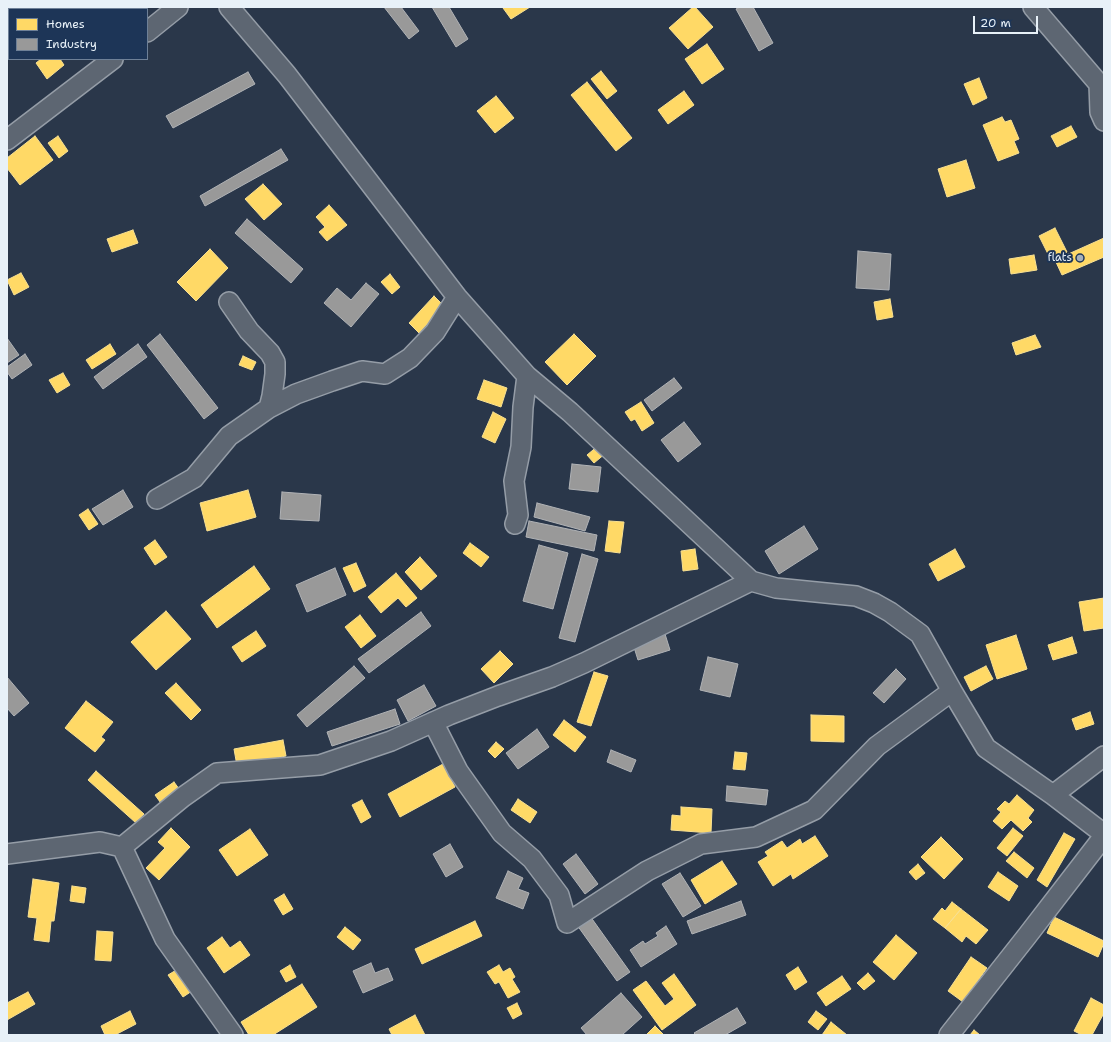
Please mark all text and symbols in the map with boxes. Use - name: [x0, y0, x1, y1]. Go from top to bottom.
- legend: [8, 8, 148, 60]
- scale bar: [975, 8, 1040, 34]
- text: 20 m: [980, 15, 1011, 31]
- text: Homes: [46, 16, 85, 32]
- text: Industry: [46, 36, 97, 52]
- place label: flats: [1048, 251, 1072, 265]
- marker: flats: [1075, 253, 1085, 263]

